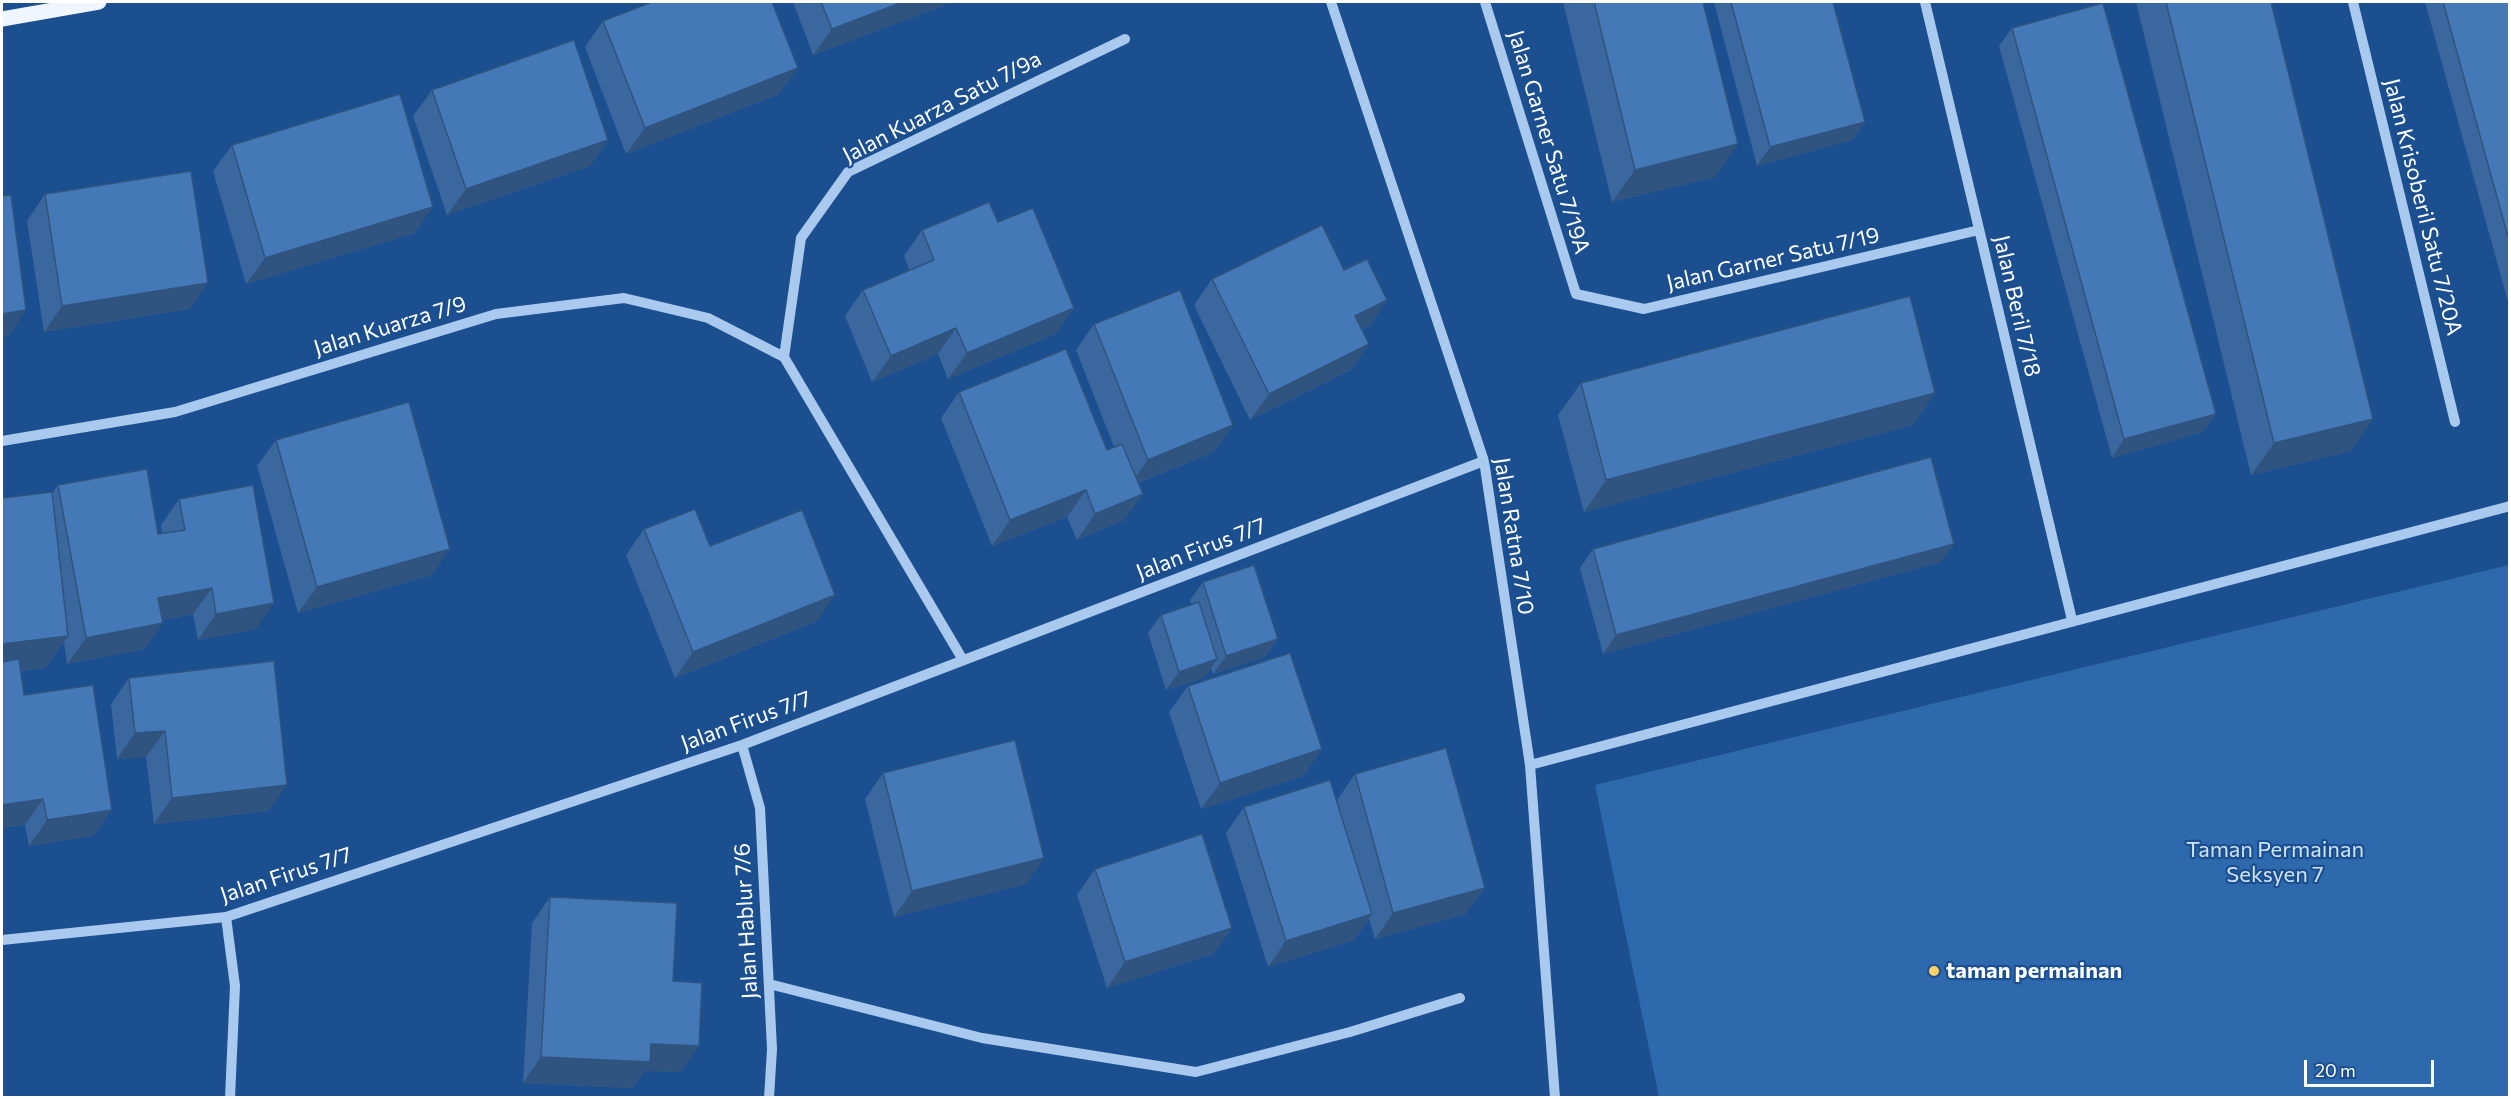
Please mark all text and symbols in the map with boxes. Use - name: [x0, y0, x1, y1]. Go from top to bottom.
- street label: Jalan Garner Satu 7/19A: [1502, 27, 1596, 257]
- street label: Jalan Kuarza Satu 7/9a: [838, 45, 1046, 169]
- street label: Jalan Krisoberil Satu 7/20A: [2378, 76, 2468, 338]
- street label: Jalan Garner Satu 7/19: [1664, 222, 1882, 296]
- street label: Jalan Beril 7/18: [1988, 233, 2046, 379]
- street label: Jalan Kuarza 7/9: [311, 290, 469, 362]
- street label: Jalan Ratna 7/10: [1489, 455, 1539, 617]
- street label: Jalan Firus 7/7: [1132, 512, 1270, 586]
- street label: Jalan Firus 7/7: [677, 685, 815, 757]
- park label: Taman Permainan Seksyen 7: [2186, 837, 2364, 888]
- street label: Jalan Firus 7/7: [217, 841, 355, 909]
- street label: Jalan Hablur 7/6: [729, 842, 763, 1000]
- place label: taman permainan: [1946, 958, 2122, 984]
- marker: taman permainan: [1927, 964, 1941, 978]
- scale bar: [2307, 1048, 2438, 1086]
- text: 20 m: [2315, 1059, 2356, 1081]

